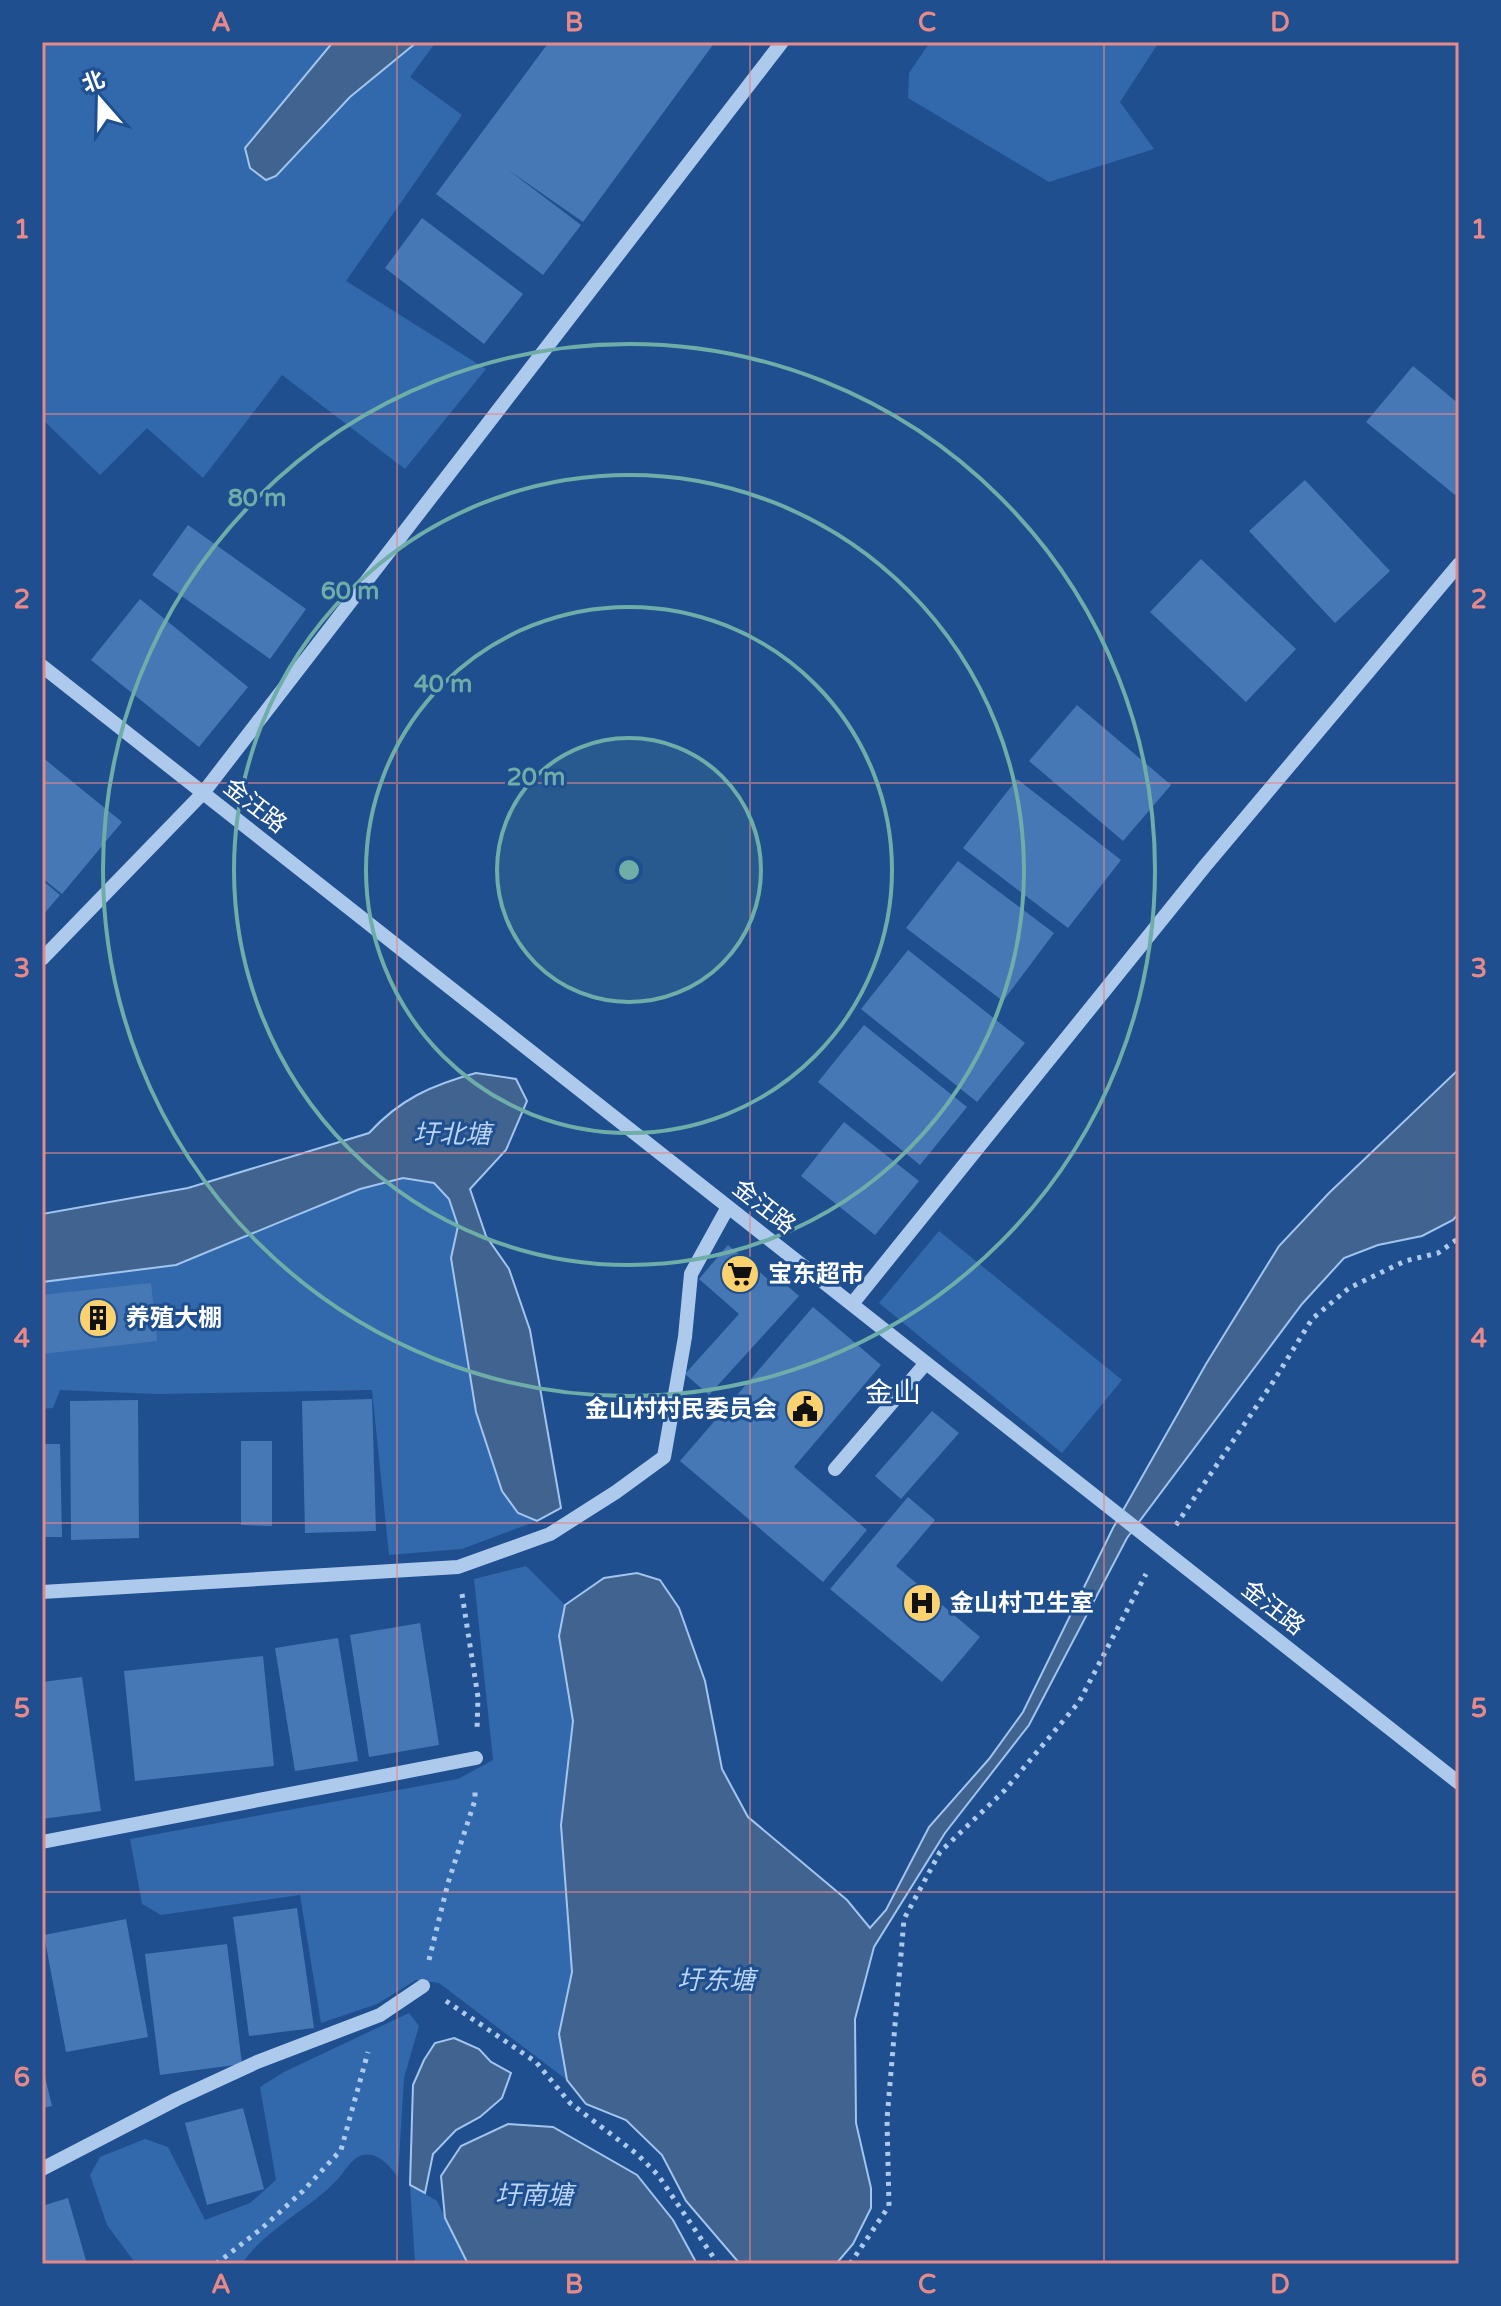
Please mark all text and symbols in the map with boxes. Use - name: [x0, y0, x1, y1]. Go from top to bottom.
- text: A: [211, 7, 231, 38]
- text: B: [565, 7, 583, 38]
- text: C: [918, 7, 936, 38]
- text: D: [1270, 7, 1290, 38]
- north arrow: [60, 60, 140, 140]
- text: 北: [79, 66, 108, 98]
- text: 1: [14, 214, 30, 245]
- text: 1: [1471, 214, 1487, 245]
- text: 80 m: [228, 484, 286, 513]
- text: 60 m: [321, 577, 379, 606]
- text: 2: [14, 584, 30, 615]
- text: 2: [1471, 584, 1487, 615]
- text: 40 m: [414, 670, 472, 699]
- text: 20 m: [507, 763, 565, 792]
- street label: 金汪路: [218, 772, 292, 840]
- centre of rings: [615, 856, 643, 884]
- text: 3: [14, 953, 30, 984]
- text: 3: [1471, 953, 1487, 984]
- water label: 圩北塘: [413, 1119, 495, 1150]
- street label: 金汪路: [727, 1173, 801, 1241]
- supermarket icon: 宝东超市: [719, 1253, 761, 1295]
- place label: 宝东超市: [768, 1260, 864, 1289]
- building icon: 养殖大棚: [77, 1297, 119, 1339]
- place label: 养殖大棚: [126, 1304, 222, 1333]
- text: 4: [14, 1323, 30, 1354]
- text: 4: [1471, 1323, 1487, 1354]
- district label: 金山: [865, 1376, 921, 1410]
- public building icon: 金山村村民委员会: [784, 1388, 826, 1430]
- place label: 金山村村民委员会: [585, 1395, 777, 1424]
- street label: 金汪路: [1236, 1574, 1310, 1642]
- hospital icon: 金山村卫生室: [901, 1582, 943, 1624]
- place label: 金山村卫生室: [950, 1589, 1094, 1618]
- text: 5: [14, 1693, 30, 1724]
- text: 5: [1471, 1693, 1487, 1724]
- water label: 圩东塘: [677, 1965, 759, 1996]
- text: 6: [14, 2062, 30, 2093]
- text: 6: [1471, 2062, 1487, 2093]
- water label: 圩南塘: [495, 2180, 577, 2211]
- text: A: [211, 2269, 231, 2300]
- text: B: [565, 2269, 583, 2300]
- text: C: [918, 2269, 936, 2300]
- text: D: [1270, 2269, 1290, 2300]

